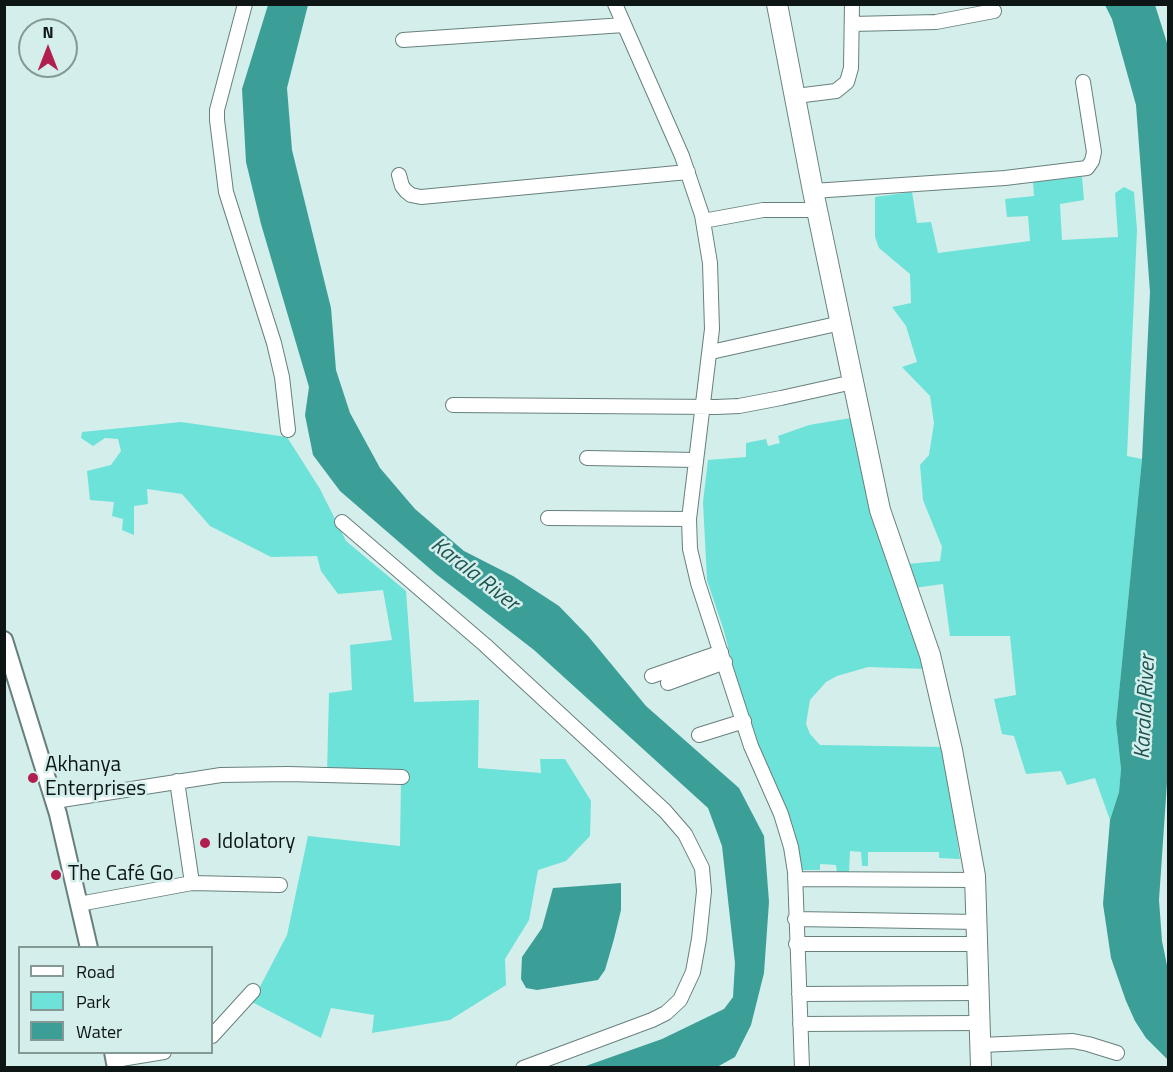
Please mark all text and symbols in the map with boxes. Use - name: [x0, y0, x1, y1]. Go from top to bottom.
- north arrow: [18, 18, 78, 78]
- text: N: [42, 20, 54, 44]
- water label: Karala River: [425, 533, 523, 617]
- water label: Karala River: [1130, 654, 1162, 760]
- place label: Akhanya Enterprises: [45, 753, 146, 803]
- marker: Akhanya Enterprises: [26, 771, 40, 785]
- place label: Idolatory: [217, 830, 295, 856]
- marker: Idolatory: [198, 836, 212, 850]
- place label: The Café Go: [68, 862, 174, 888]
- marker: The Café Go: [49, 868, 63, 882]
- legend: [18, 946, 213, 1054]
- text: Road: [76, 958, 115, 985]
- text: Park: [76, 988, 110, 1015]
- text: Water: [76, 1018, 122, 1045]

